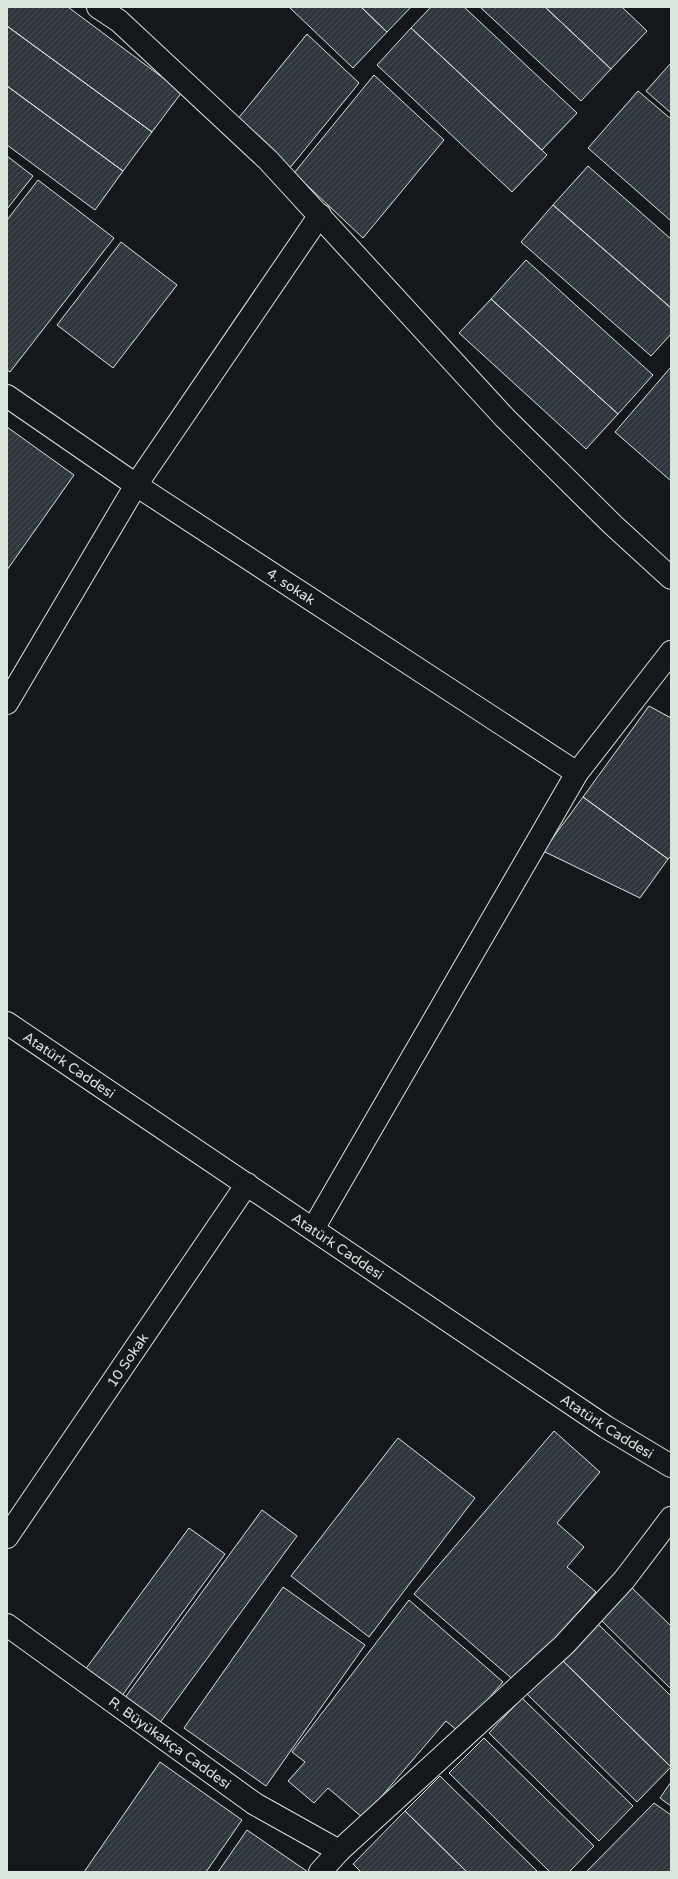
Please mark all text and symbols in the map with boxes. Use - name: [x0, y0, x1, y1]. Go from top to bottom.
- street label: 4. sokak: [263, 565, 319, 609]
- street label: Atatürk Caddesi: [20, 1028, 118, 1102]
- street label: Atatürk Caddesi: [288, 1210, 387, 1284]
- street label: 10 Sokak: [103, 1330, 152, 1390]
- street label: Atatürk Caddesi: [557, 1391, 657, 1463]
- street label: R. Büyükakça Caddesi: [105, 1693, 234, 1793]

